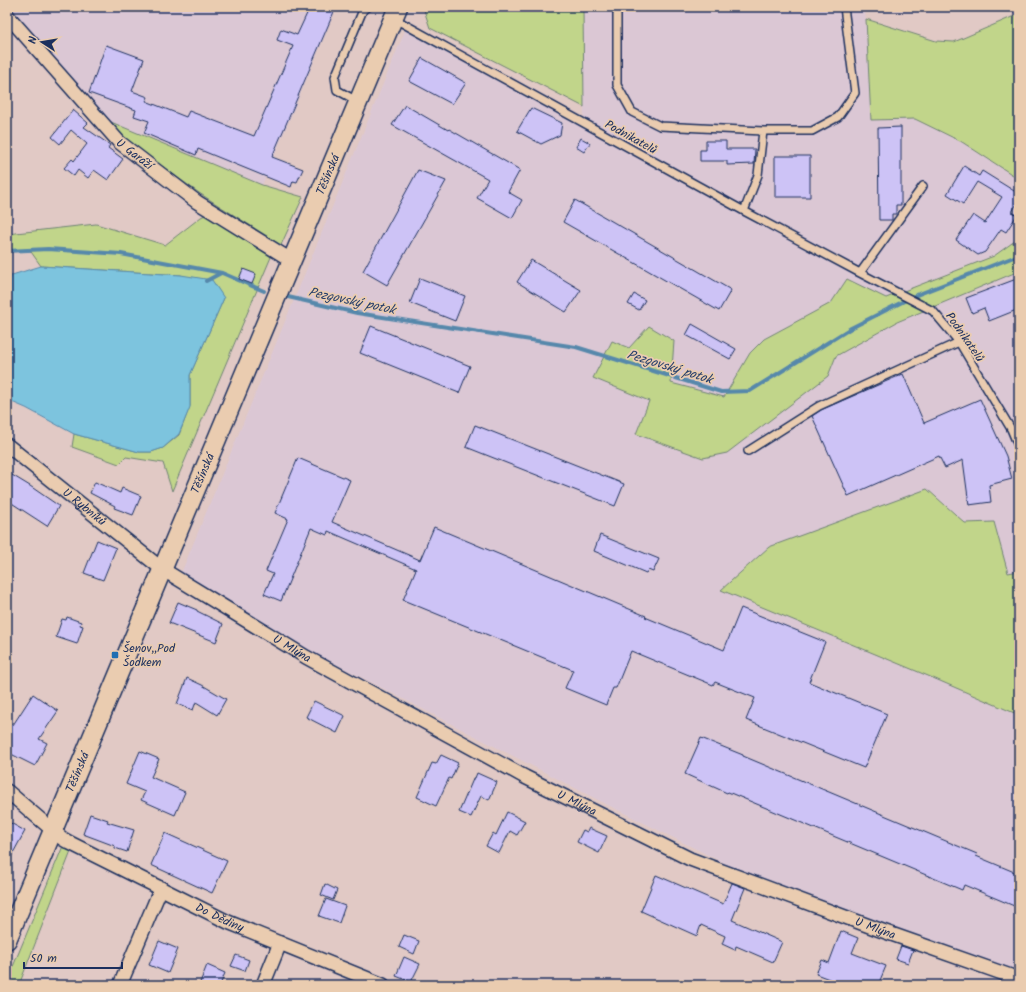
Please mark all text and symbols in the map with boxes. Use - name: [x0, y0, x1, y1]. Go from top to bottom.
- north arrow: [22, 22, 62, 62]
- text: N: [24, 35, 43, 45]
- street label: Podnikatelů: [601, 115, 661, 160]
- street label: U Garáží: [112, 134, 159, 176]
- street label: Těšínská: [311, 150, 346, 198]
- water label: Pezgovský potok: [306, 282, 399, 321]
- street label: Podnikatelů: [940, 308, 989, 366]
- water label: Pezgovský potok: [624, 344, 717, 391]
- street label: Těšínská: [186, 449, 221, 497]
- street label: U Rybníků: [58, 484, 110, 531]
- street label: U Mlýna: [269, 630, 315, 668]
- place label: Šenov,,Pod Šodkem: [123, 639, 176, 672]
- marker: Šenov,,Pod Šodkem: [110, 650, 120, 660]
- street label: Těšínská: [61, 748, 95, 796]
- street label: U Mlýna: [554, 785, 600, 821]
- street label: Do Dědiny: [192, 898, 247, 938]
- street label: U Mlýna: [852, 912, 898, 945]
- scale bar: [24, 944, 122, 970]
- text: 50 m: [30, 949, 57, 968]

